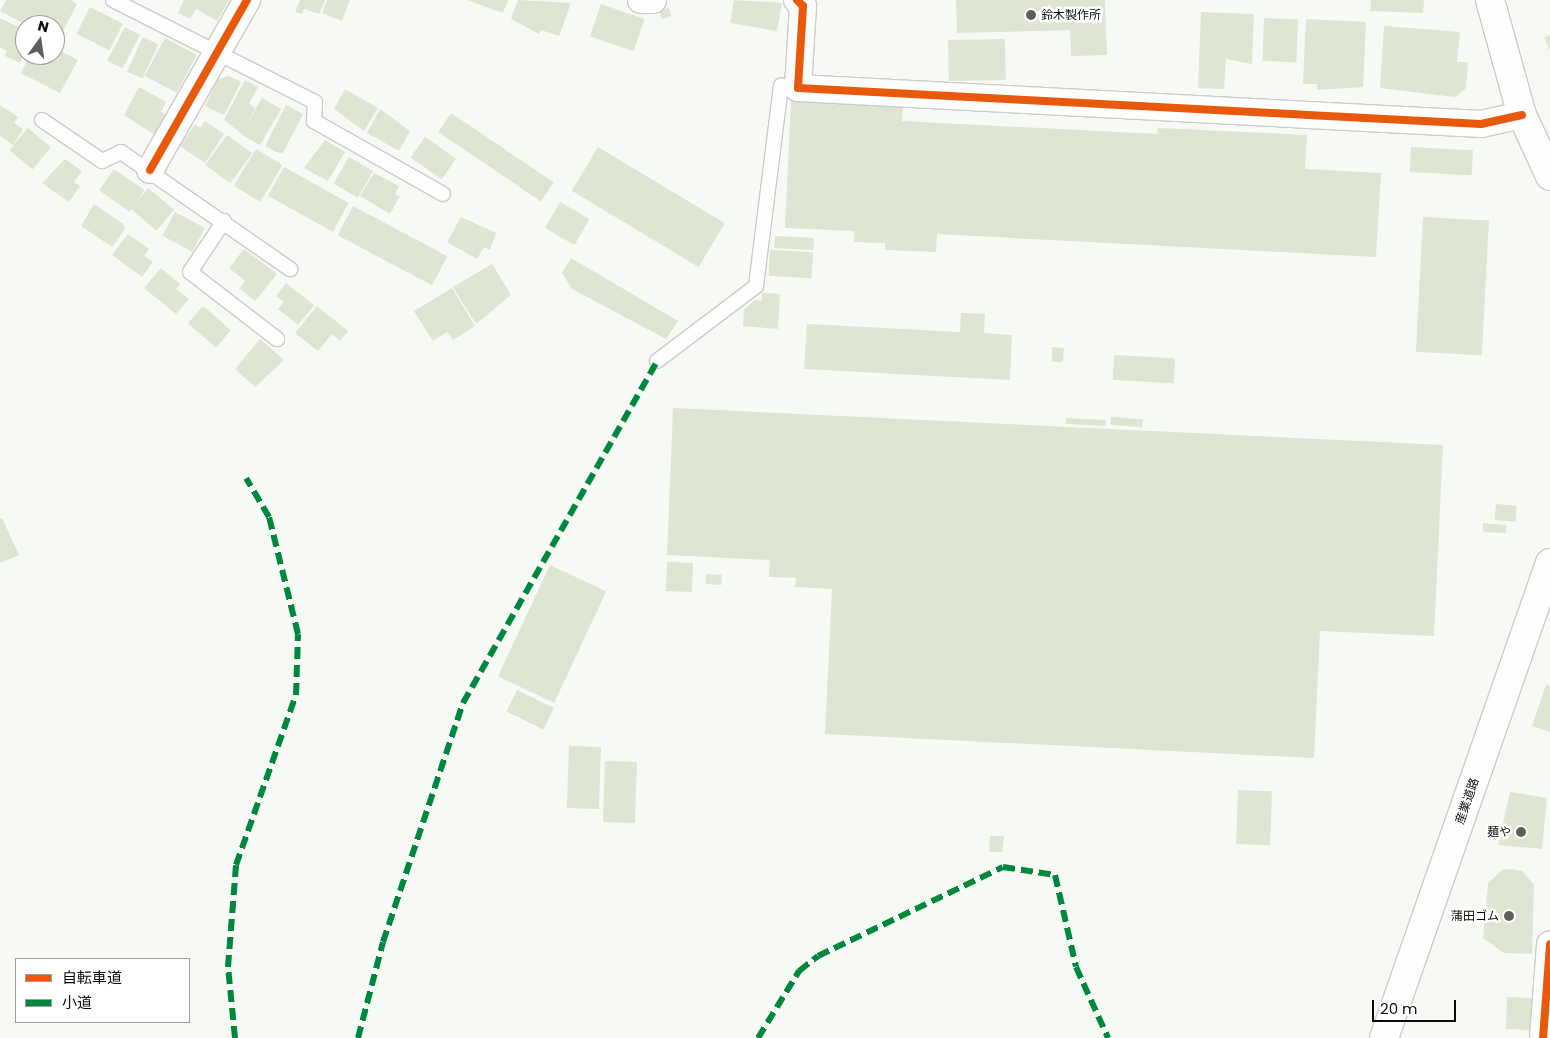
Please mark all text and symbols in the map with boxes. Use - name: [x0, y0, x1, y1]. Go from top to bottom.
- place label: 鈴木製作所: [1041, 8, 1101, 22]
- marker: 鈴木製作所: [1025, 9, 1037, 21]
- north arrow: [15, 15, 65, 65]
- text: N: [36, 15, 51, 37]
- street label: 産業道路: [1452, 776, 1482, 826]
- place label: 麺や: [1487, 825, 1511, 839]
- marker: 麺や: [1515, 826, 1527, 838]
- place label: 蒲田ゴム: [1451, 909, 1499, 923]
- marker: 蒲田ゴム: [1503, 910, 1515, 922]
- legend: [15, 958, 190, 1023]
- text: 自転車道: [62, 967, 122, 988]
- scale bar: [1375, 990, 1459, 1022]
- text: 小道: [62, 992, 92, 1013]
- text: 20 m: [1380, 998, 1418, 1019]

